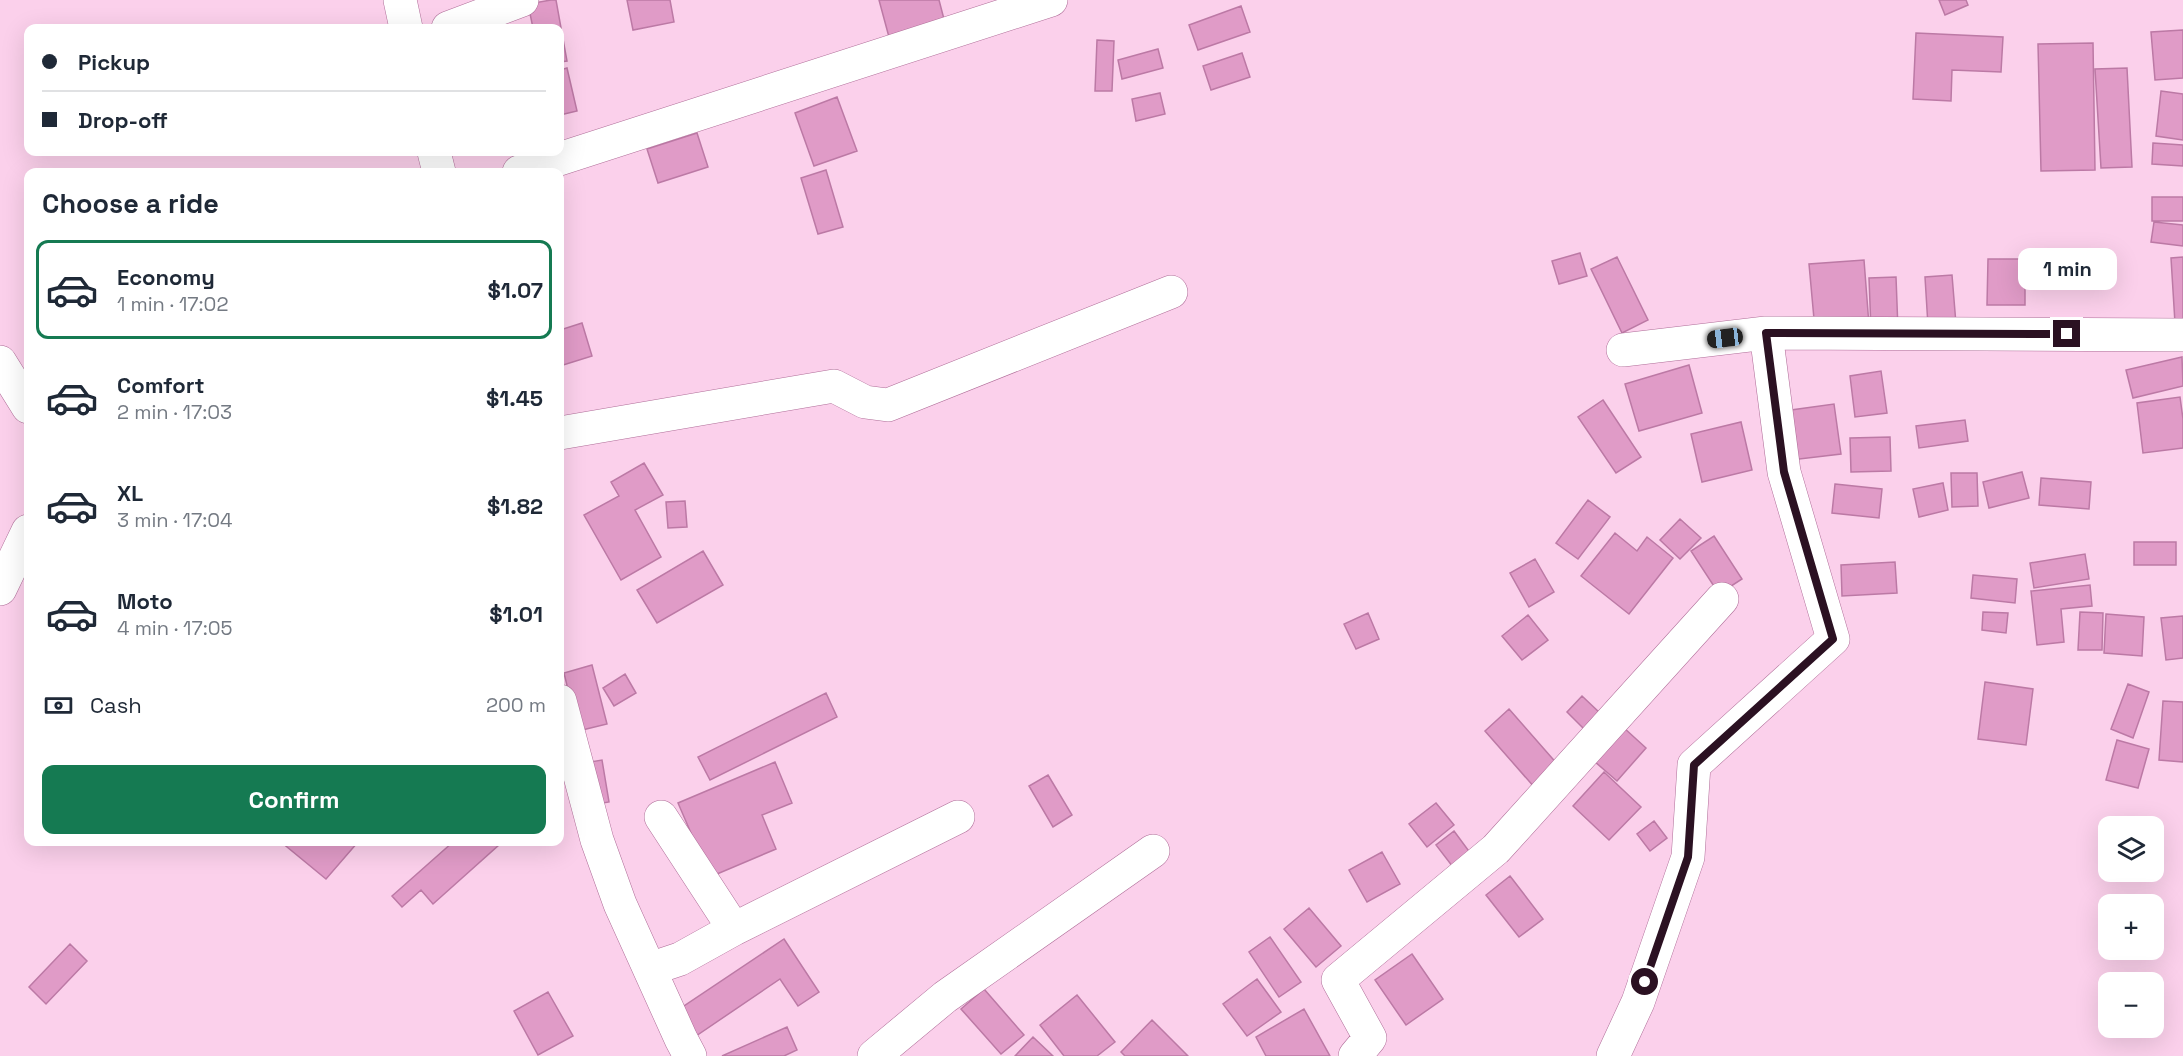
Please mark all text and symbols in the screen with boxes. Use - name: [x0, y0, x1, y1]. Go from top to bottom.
- text: Pickup: [78, 48, 150, 76]
- text: Drop-off: [78, 106, 168, 134]
- text: Choose a ride: [42, 186, 219, 221]
- callout: 1 min: [2018, 247, 2116, 289]
- text: 1 min: [2043, 256, 2092, 282]
- icon: car: [45, 263, 99, 317]
- text: Economy: [117, 263, 215, 291]
- text: $1.07: [487, 276, 543, 304]
- text: 1 min · 17:02: [117, 291, 228, 317]
- route end: [2053, 320, 2080, 347]
- car: [1706, 327, 1744, 349]
- icon: car: [45, 371, 99, 425]
- text: Comfort: [117, 371, 205, 399]
- text: $1.45: [486, 384, 543, 412]
- text: 2 min · 17:03: [117, 399, 232, 425]
- icon: car: [45, 479, 99, 533]
- text: XL: [117, 479, 143, 507]
- text: $1.82: [487, 492, 543, 520]
- text: 3 min · 17:04: [117, 507, 233, 533]
- icon: car: [45, 587, 99, 641]
- text: Moto: [117, 587, 173, 615]
- text: $1.01: [489, 600, 543, 628]
- text: 4 min · 17:05: [117, 615, 233, 641]
- icon: cash: [42, 689, 75, 722]
- text: Cash: [90, 691, 142, 719]
- text: 200 m: [486, 692, 546, 718]
- button: Confirm: [42, 765, 546, 834]
- map controls: [2098, 816, 2164, 1038]
- button: layers: [2098, 816, 2164, 882]
- button: +: [2098, 894, 2164, 960]
- route start: [1631, 968, 1658, 995]
- button: −: [2098, 972, 2164, 1038]

